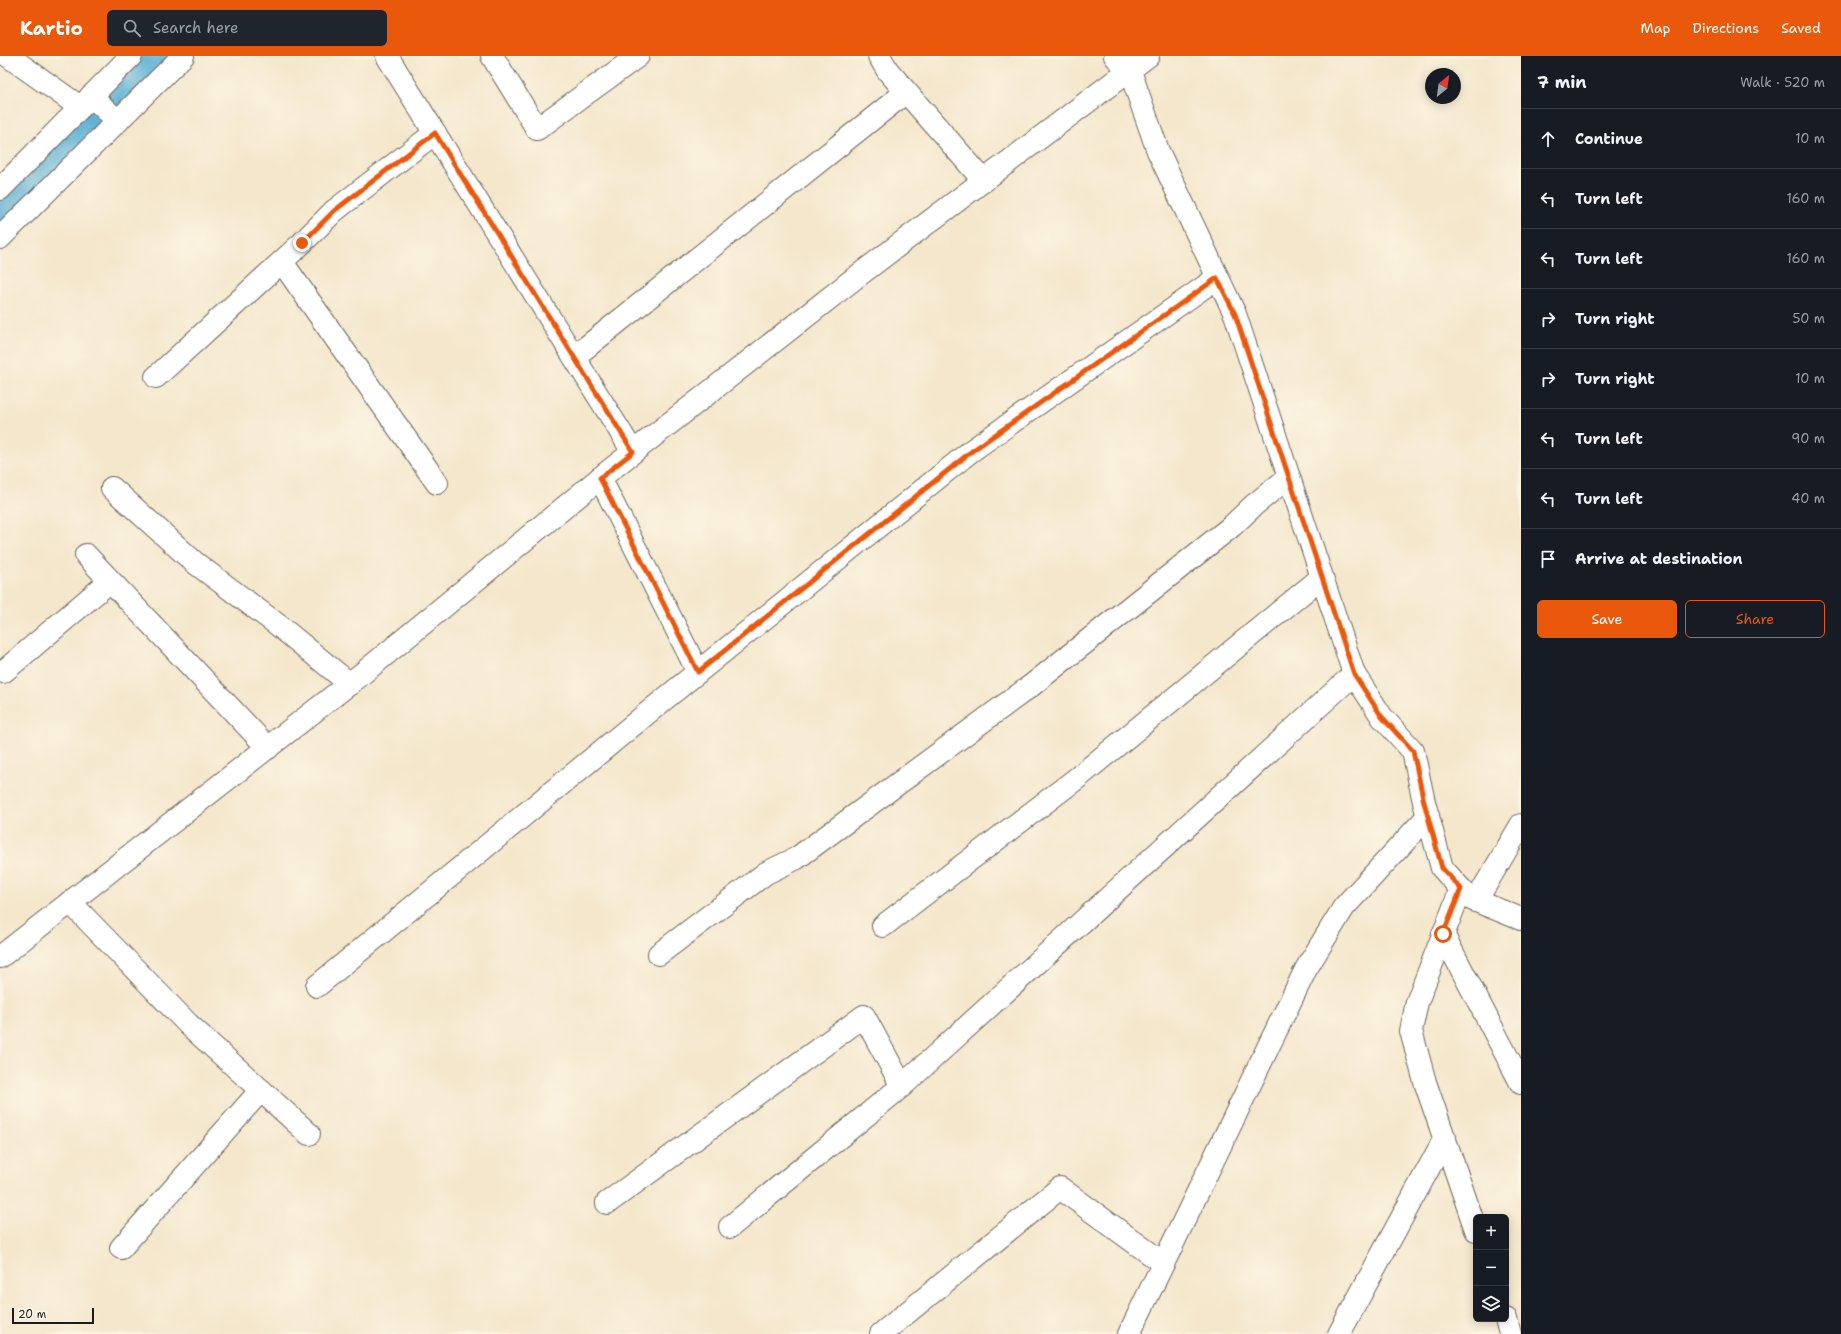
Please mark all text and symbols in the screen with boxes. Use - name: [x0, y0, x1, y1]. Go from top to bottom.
- search box: [107, 10, 387, 46]
- text: Kartio: [20, 16, 83, 41]
- icon: search: [121, 17, 143, 39]
- text: Search here: [153, 18, 239, 38]
- text: Map: [1641, 19, 1671, 37]
- text: Directions: [1693, 19, 1759, 37]
- text: Saved: [1781, 19, 1821, 37]
- north arrow: [1425, 68, 1461, 104]
- text: 7 min: [1537, 71, 1587, 93]
- text: Walk · 520 m: [1740, 74, 1825, 91]
- icon: ahead: [1537, 128, 1559, 150]
- text: Continue: [1575, 129, 1643, 149]
- text: 10 m: [1795, 130, 1825, 147]
- icon: left: [1537, 188, 1559, 210]
- text: Turn left: [1575, 189, 1643, 209]
- text: 160 m: [1787, 190, 1825, 207]
- route end: [293, 234, 311, 252]
- icon: left: [1537, 248, 1559, 270]
- text: Turn left: [1575, 249, 1643, 269]
- text: 160 m: [1787, 250, 1825, 267]
- icon: right: [1537, 308, 1559, 330]
- text: Turn right: [1575, 309, 1655, 329]
- text: 50 m: [1792, 310, 1825, 327]
- icon: right: [1537, 368, 1559, 390]
- text: Turn right: [1575, 369, 1655, 389]
- text: 10 m: [1795, 370, 1825, 387]
- icon: left: [1537, 428, 1559, 450]
- text: Turn left: [1575, 429, 1643, 449]
- text: 90 m: [1791, 430, 1825, 447]
- icon: left: [1537, 488, 1559, 510]
- text: Turn left: [1575, 489, 1643, 509]
- text: 40 m: [1791, 490, 1825, 507]
- icon: arrive: [1537, 548, 1559, 570]
- text: Arrive at destination: [1575, 549, 1743, 569]
- button: Save: [1537, 600, 1677, 638]
- button: Share: [1685, 600, 1825, 638]
- route start: [1434, 925, 1452, 943]
- map controls: [1473, 1214, 1509, 1322]
- button: +: [1473, 1214, 1509, 1250]
- button: −: [1473, 1250, 1509, 1286]
- button: layers: [1473, 1286, 1509, 1322]
- scale bar: [12, 1306, 94, 1325]
- text: 20 m: [18, 1307, 46, 1322]

